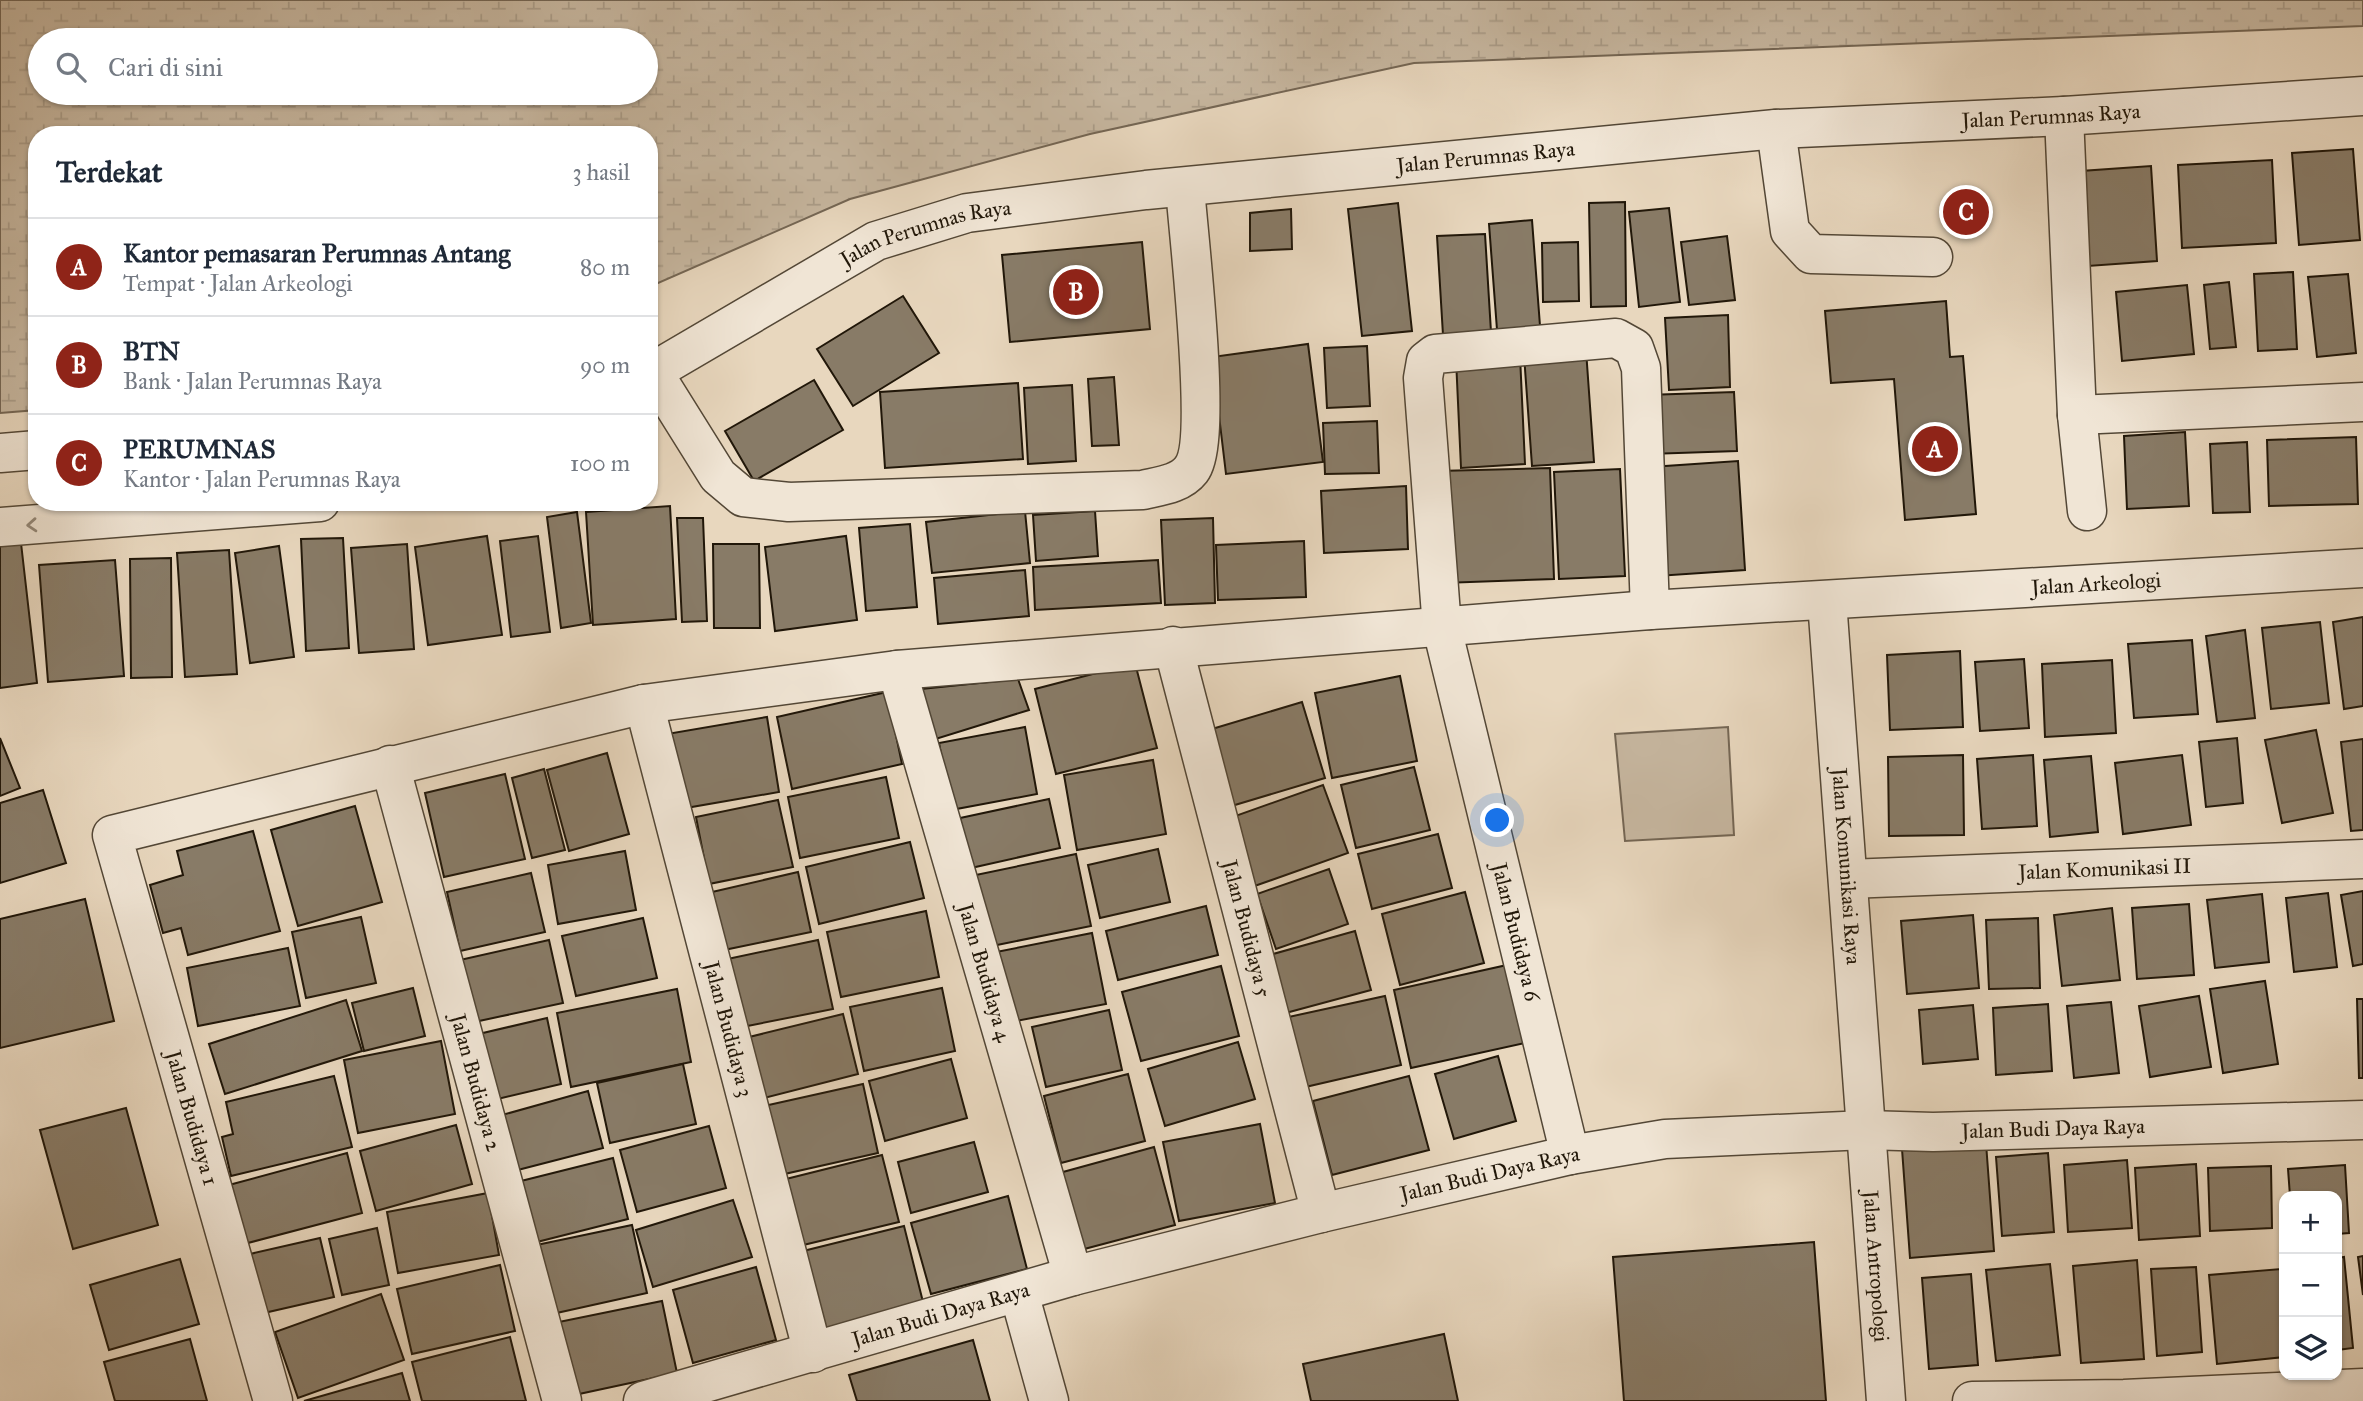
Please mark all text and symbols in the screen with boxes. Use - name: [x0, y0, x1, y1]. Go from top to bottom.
- search box: [28, 28, 658, 105]
- icon: search: [52, 48, 90, 86]
- text: Cari di sini: [108, 51, 223, 83]
- street label: Jalan Perumnas Raya: [1959, 98, 2141, 134]
- street label: Jalan Perumnas Raya: [1393, 136, 1576, 179]
- text: Terdekat: [56, 154, 162, 190]
- text: 3 hasil: [572, 158, 630, 186]
- pin: C: [1943, 186, 1989, 238]
- street label: Jalan Perumnas Raya: [834, 194, 1013, 273]
- text: Kantor pemasaran Perumnas Antang: [123, 237, 510, 269]
- text: A: [71, 253, 87, 281]
- text: 80 m: [580, 253, 630, 281]
- pin: B: [1053, 266, 1099, 318]
- text: Tempat · Jalan Arkeologi: [123, 269, 353, 297]
- text: BTN: [123, 335, 180, 367]
- text: B: [71, 351, 87, 379]
- text: 90 m: [580, 351, 630, 379]
- text: Bank · Jalan Perumnas Raya: [123, 367, 382, 395]
- pin: A: [1912, 423, 1958, 475]
- text: PERUMNAS: [123, 433, 276, 465]
- text: C: [71, 449, 87, 477]
- text: 100 m: [570, 449, 630, 477]
- text: Kantor · Jalan Perumnas Raya: [123, 465, 401, 493]
- one-way arrow: [26, 517, 37, 532]
- street label: Jalan Arkeologi: [2029, 567, 2162, 601]
- street label: Jalan Komunikasi Raya: [1826, 765, 1867, 966]
- your location: [1480, 803, 1514, 837]
- street label: Jalan Komunikasi II: [2016, 853, 2192, 885]
- street label: Jalan Budidaya 5: [1216, 855, 1277, 1000]
- street label: Jalan Budidaya 6: [1486, 858, 1546, 1005]
- street label: Jalan Budidaya 4: [952, 898, 1018, 1046]
- street label: Jalan Budidaya 3: [698, 956, 759, 1100]
- street label: Jalan Budidaya 2: [444, 1009, 507, 1155]
- street label: Jalan Budidaya 1: [160, 1046, 224, 1188]
- street label: Jalan Budi Daya Raya: [1959, 1113, 2145, 1144]
- street label: Jalan Budi Daya Raya: [1395, 1141, 1582, 1208]
- street label: Jalan Antropologi: [1857, 1188, 1895, 1343]
- map controls: [2279, 1191, 2342, 1380]
- button: +: [2279, 1191, 2342, 1254]
- button: −: [2279, 1254, 2342, 1317]
- street label: Jalan Budi Daya Raya: [847, 1276, 1033, 1353]
- button: layers: [2279, 1317, 2342, 1380]

